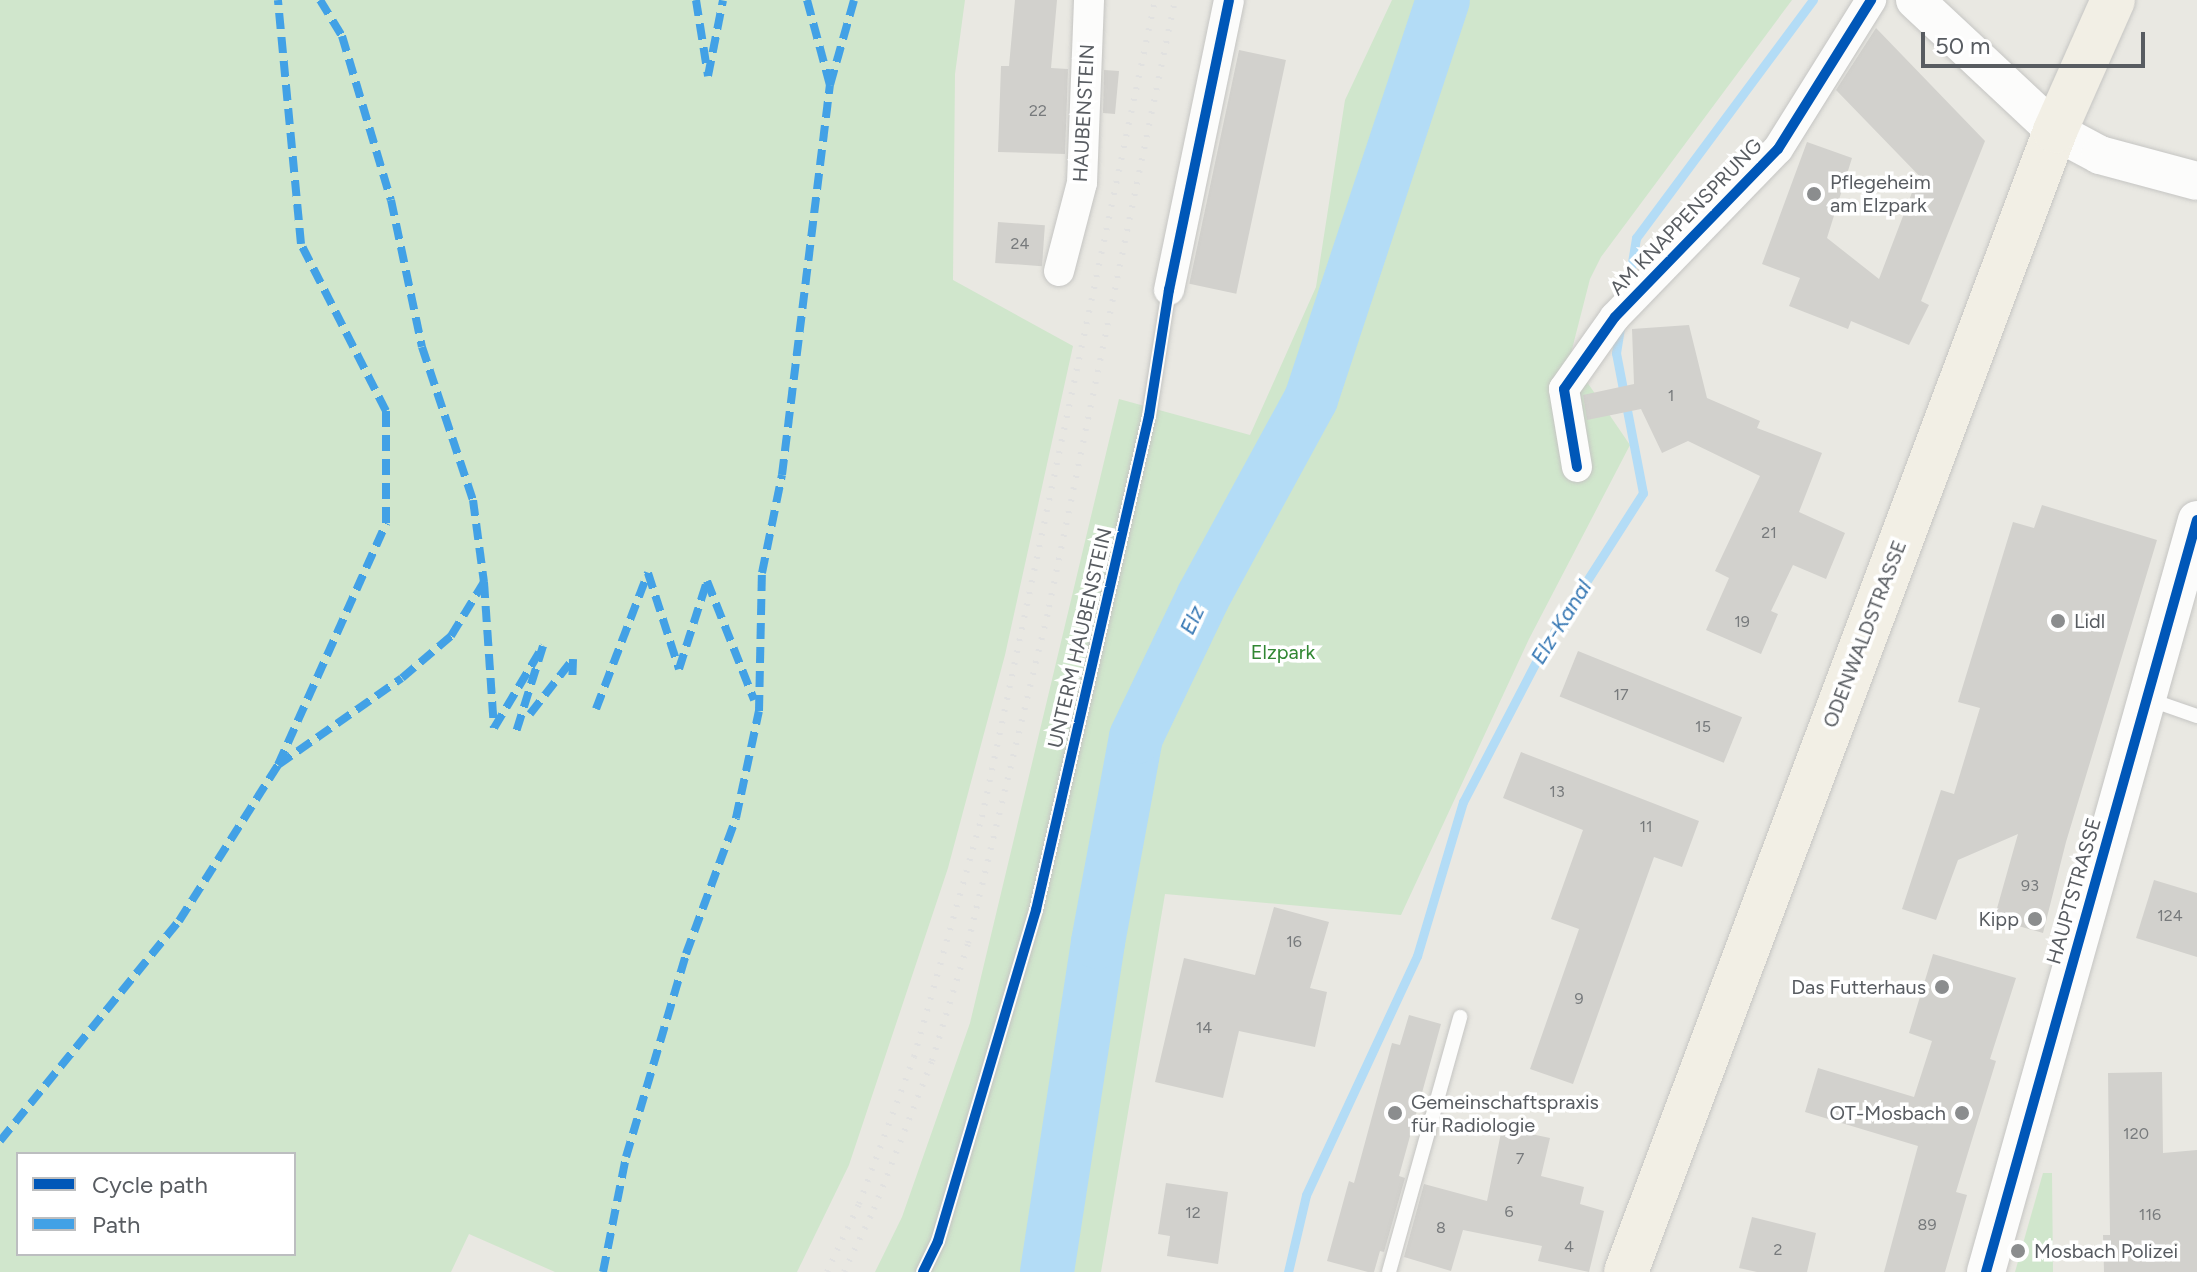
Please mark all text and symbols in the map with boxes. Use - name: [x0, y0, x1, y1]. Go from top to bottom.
- scale bar: [1925, 16, 2149, 66]
- text: 50 m: [1935, 31, 1991, 60]
- street label: HAUBENSTEIN: [1068, 43, 1100, 183]
- house number: 22: [1029, 101, 1047, 121]
- street label: AM KNAPPENSPRUNG: [1605, 134, 1767, 300]
- place label: Pflegeheim am Elzpark: [1830, 170, 1931, 217]
- marker: Pflegeheim am Elzpark: [1805, 185, 1823, 203]
- house number: 24: [1011, 234, 1029, 254]
- house number: 1: [1668, 386, 1674, 406]
- house number: 21: [1761, 523, 1777, 543]
- street label: UNTERM HAUBENSTEIN: [1043, 526, 1117, 750]
- street label: ODENWALDSTRASSE: [1818, 537, 1912, 731]
- water label: Elz-Kanal: [1525, 575, 1597, 669]
- water label: Elz: [1174, 601, 1210, 639]
- place label: Lidl: [2074, 609, 2105, 633]
- house number: 19: [1734, 612, 1750, 632]
- marker: Lidl: [2049, 612, 2067, 630]
- park label: Elzpark: [1251, 640, 1315, 664]
- house number: 17: [1613, 685, 1629, 705]
- house number: 15: [1695, 717, 1711, 737]
- house number: 13: [1549, 782, 1565, 802]
- street label: HAUPTSTRASSE: [2042, 815, 2106, 967]
- house number: 11: [1639, 817, 1653, 837]
- house number: 93: [2021, 876, 2039, 896]
- house number: 124: [2157, 906, 2183, 926]
- place label: Kipp: [1979, 907, 2019, 931]
- marker: Kipp: [2026, 910, 2044, 928]
- house number: 16: [1286, 932, 1302, 952]
- place label: Das Futterhaus: [1791, 975, 1926, 999]
- marker: Das Futterhaus: [1933, 978, 1951, 996]
- house number: 9: [1574, 989, 1584, 1009]
- house number: 14: [1196, 1018, 1212, 1038]
- place label: Gemeinschaftspraxis für Radiologie: [1411, 1090, 1599, 1137]
- place label: OT-Mosbach: [1830, 1101, 1946, 1125]
- marker: Gemeinschaftspraxis für Radiologie: [1386, 1104, 1404, 1122]
- marker: OT-Mosbach: [1953, 1104, 1971, 1122]
- house number: 120: [2123, 1124, 2149, 1144]
- house number: 7: [1516, 1149, 1524, 1169]
- legend: [16, 1152, 296, 1256]
- text: Cycle path: [92, 1170, 208, 1199]
- house number: 6: [1504, 1202, 1514, 1222]
- house number: 12: [1185, 1203, 1201, 1223]
- house number: 116: [2139, 1205, 2161, 1225]
- text: Path: [92, 1210, 140, 1239]
- house number: 89: [1918, 1215, 1936, 1235]
- house number: 8: [1436, 1218, 1446, 1238]
- house number: 4: [1564, 1237, 1574, 1257]
- place label: Mosbach Polizei: [2034, 1239, 2178, 1263]
- house number: 2: [1774, 1240, 1782, 1260]
- marker: Mosbach Polizei: [2009, 1242, 2027, 1260]

